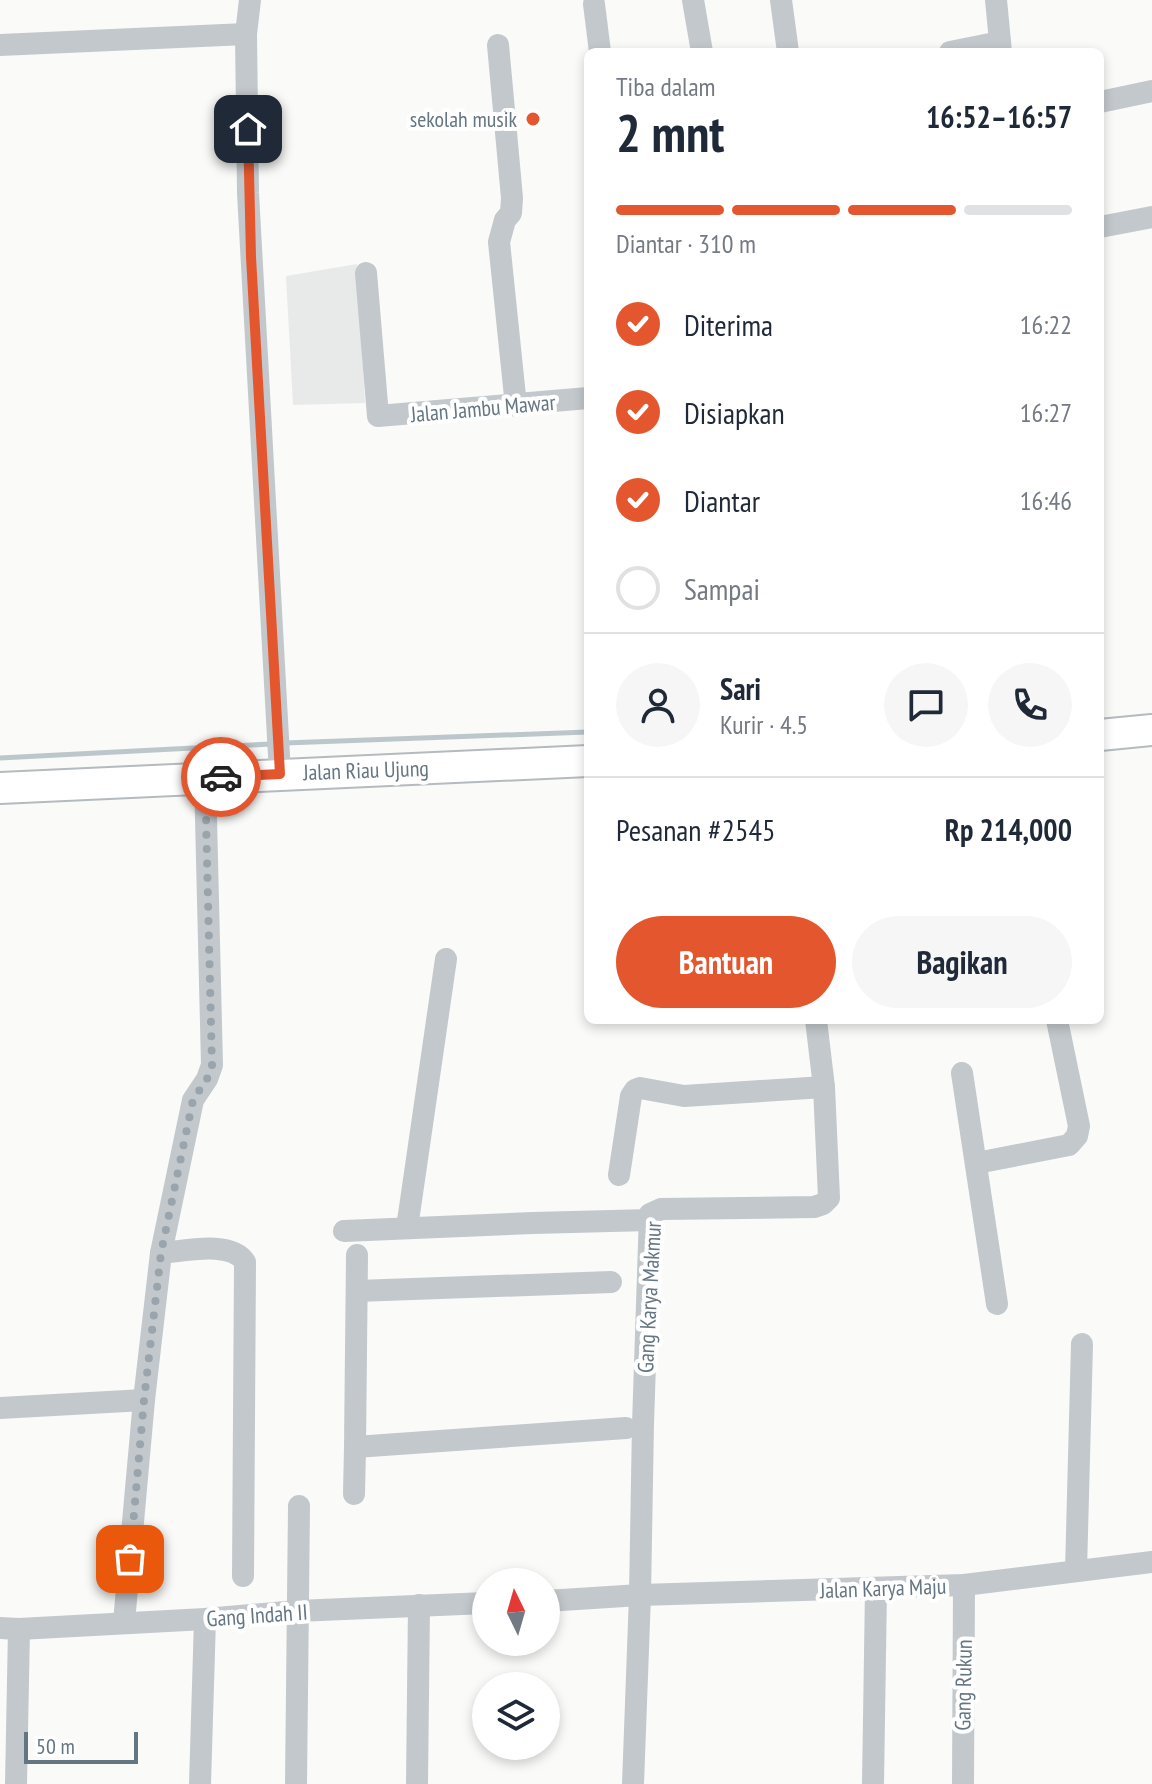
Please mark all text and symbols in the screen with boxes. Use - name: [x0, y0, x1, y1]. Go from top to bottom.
- text: Tiba dalam: [616, 70, 716, 103]
- pin: [214, 95, 282, 163]
- text: 16:52–16:57: [926, 97, 1072, 136]
- text: 2 mnt: [616, 99, 724, 166]
- place label: sekolah musik: [410, 105, 517, 133]
- icon: home: [226, 107, 270, 151]
- marker: sekolah musik: [524, 110, 542, 128]
- text: Diantar · 310 m: [616, 227, 756, 260]
- icon: check: [616, 302, 660, 346]
- text: Diterima: [684, 305, 773, 344]
- text: 16:22: [1020, 308, 1072, 341]
- street label: Jalan Jambu Mawar: [408, 388, 557, 428]
- icon: check: [616, 390, 660, 434]
- text: Disiapkan: [684, 393, 785, 432]
- text: 16:27: [1020, 396, 1072, 429]
- icon: check: [616, 478, 660, 522]
- text: Diantar: [684, 481, 760, 520]
- text: 16:46: [1020, 484, 1072, 517]
- text: Sampai: [684, 569, 760, 608]
- button: person: [616, 663, 700, 747]
- button: chat: [884, 663, 968, 747]
- button: phone: [988, 663, 1072, 747]
- text: Sari: [720, 669, 761, 708]
- text: Kurir · 4.5: [720, 708, 808, 741]
- courier: [181, 737, 261, 817]
- street label: Jalan Riau Ujung: [302, 754, 429, 786]
- icon: car: [199, 755, 243, 799]
- text: Pesanan #2545: [616, 810, 775, 849]
- text: Rp 214,000: [945, 810, 1072, 849]
- button: Bantuan: [616, 916, 836, 1008]
- button: Bagikan: [852, 916, 1072, 1008]
- street label: Gang Karya Makmur: [631, 1221, 667, 1373]
- pin: [96, 1525, 164, 1593]
- icon: bag: [108, 1537, 152, 1581]
- north arrow: [472, 1568, 560, 1656]
- map controls: [472, 1568, 560, 1760]
- street label: Jalan Karya Maju: [818, 1572, 947, 1604]
- street label: Gang Indah II: [206, 1598, 308, 1632]
- street label: Gang Rukun: [948, 1639, 978, 1731]
- button: layers: [472, 1672, 560, 1760]
- scale bar: [24, 1728, 138, 1764]
- text: 50 m: [36, 1732, 75, 1760]

